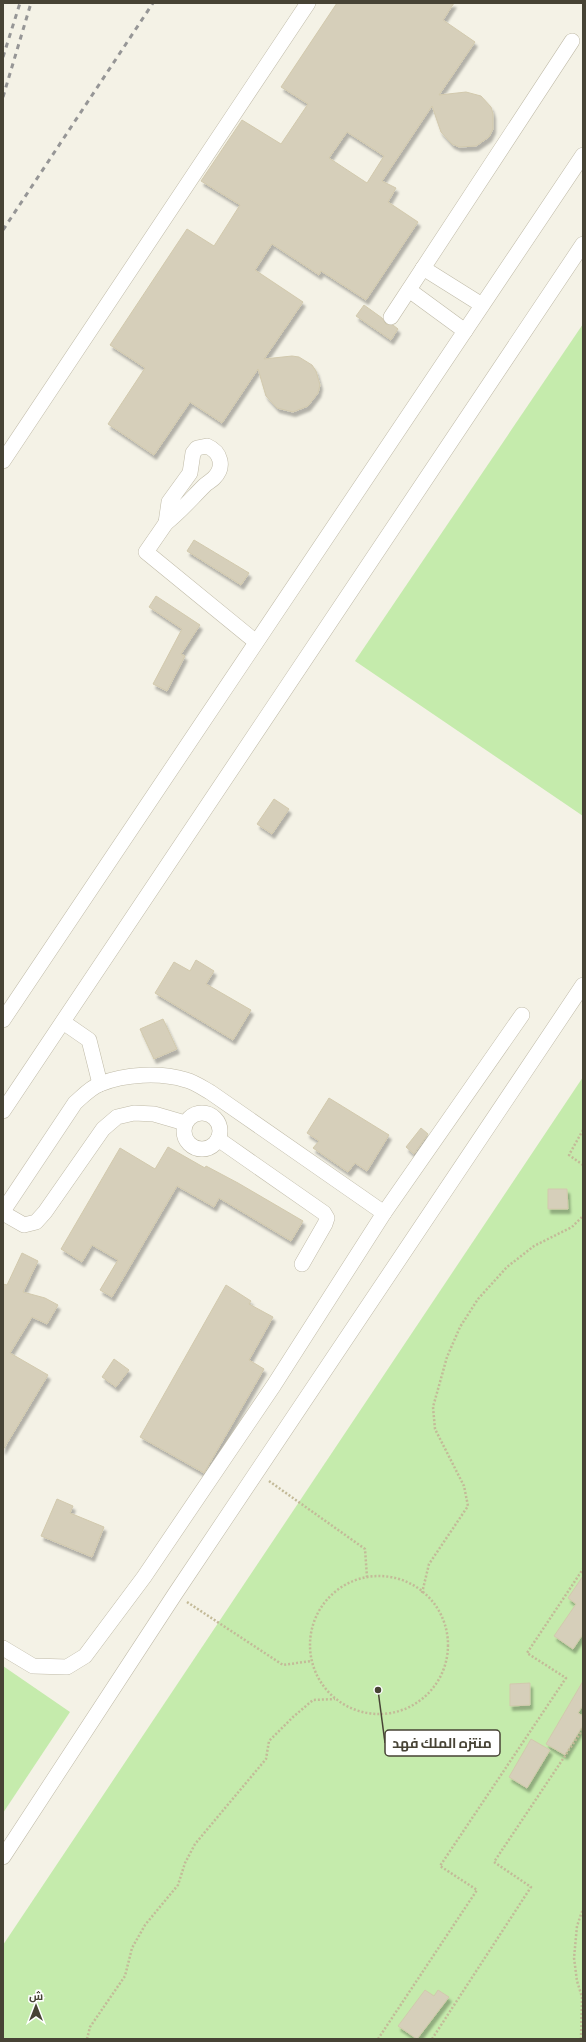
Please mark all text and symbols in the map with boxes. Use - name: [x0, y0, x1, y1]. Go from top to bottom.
- callout: منتزه الملك فهد: [385, 1730, 500, 1756]
- text: منتزه الملك فهد: [392, 1735, 492, 1752]
- north arrow: [16, 1986, 56, 2026]
- text: ش: [29, 1990, 43, 2003]

